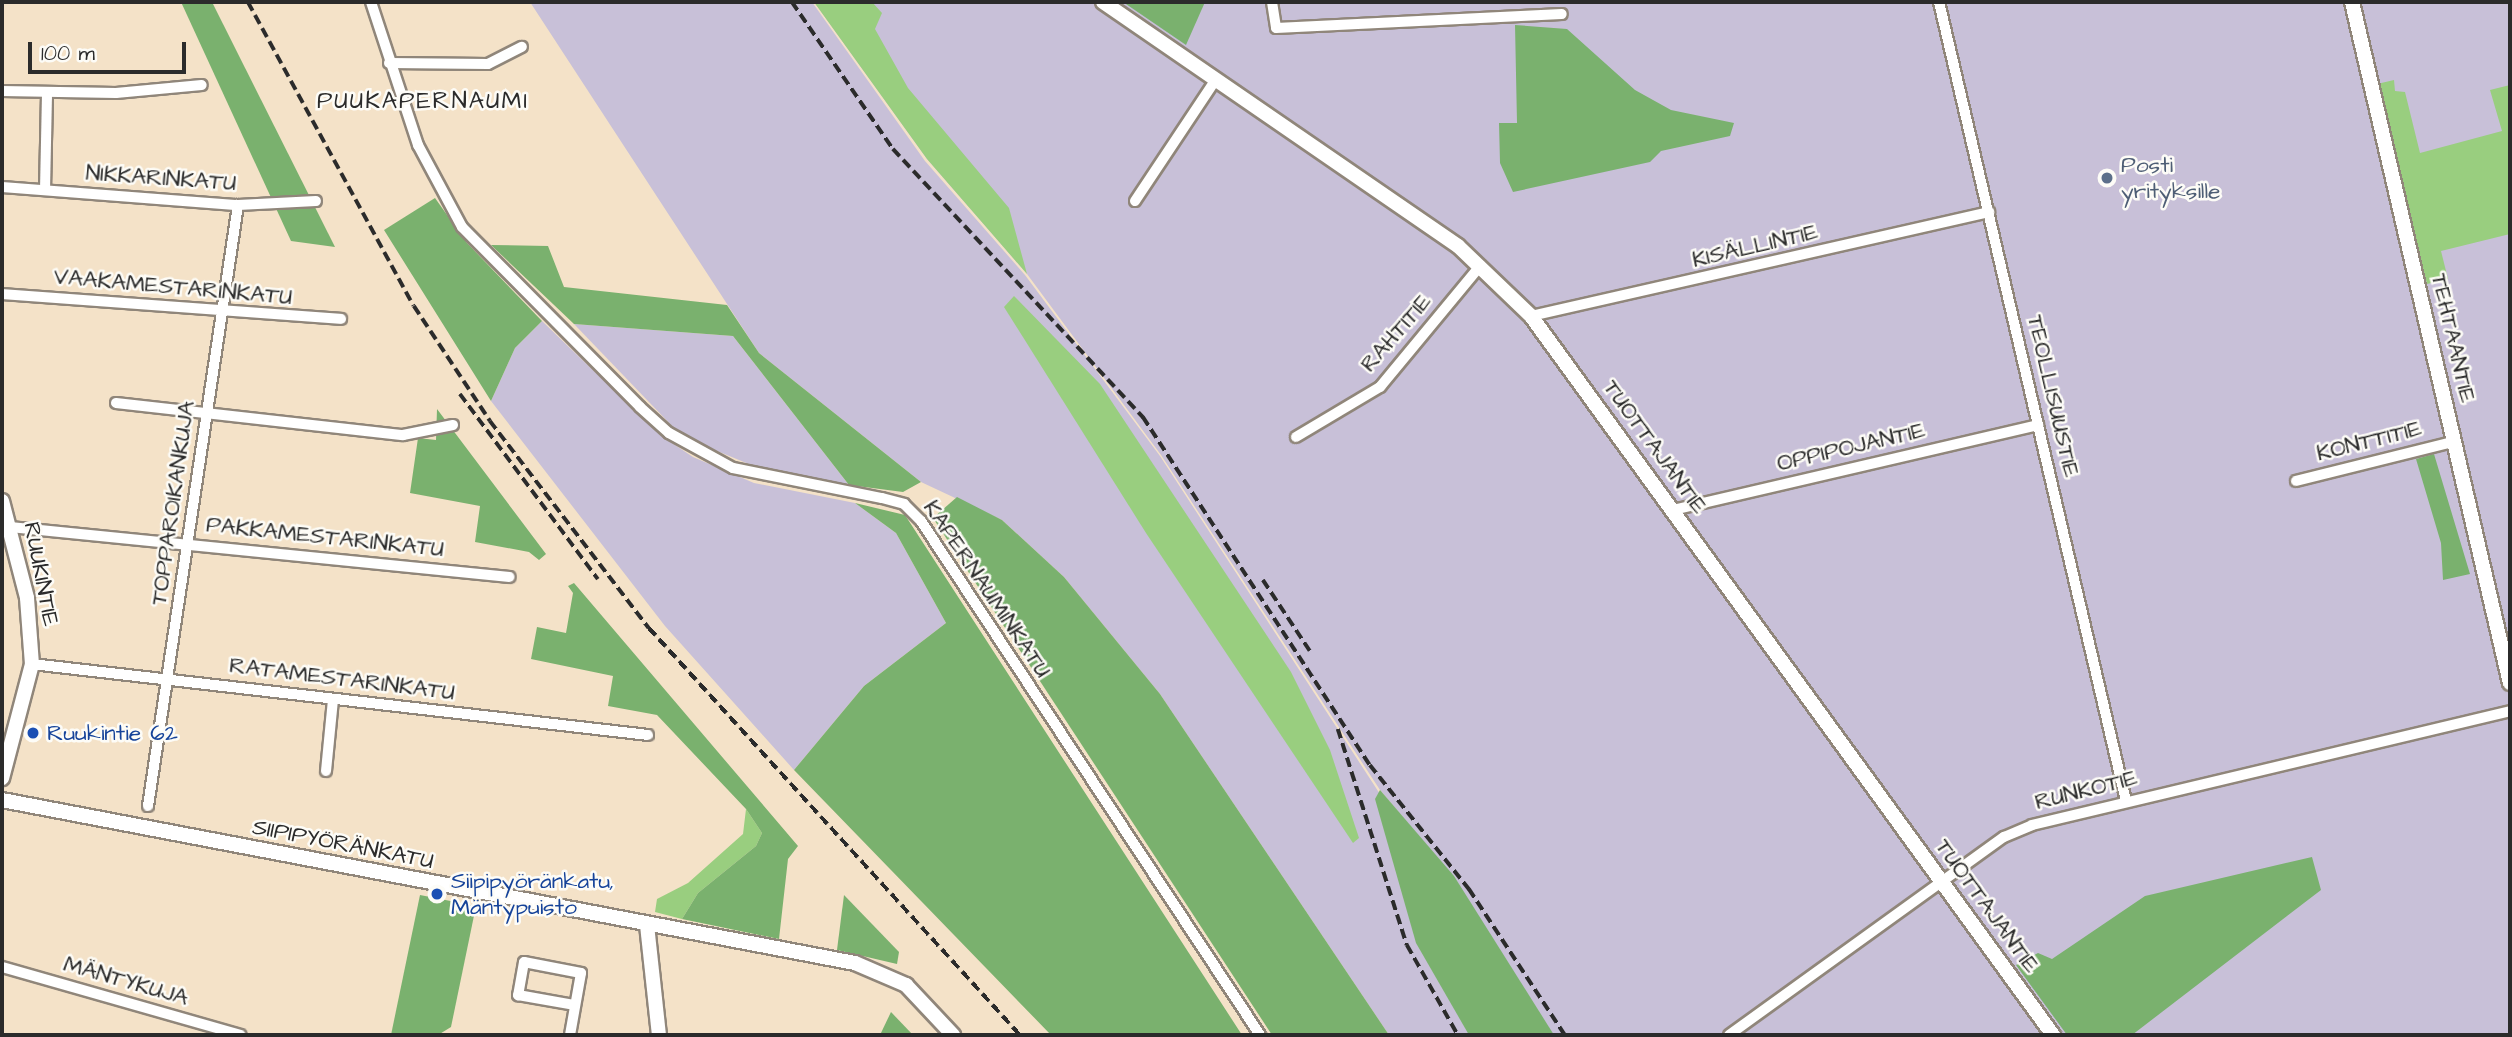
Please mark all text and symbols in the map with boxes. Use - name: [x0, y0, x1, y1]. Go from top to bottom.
- scale bar: [32, 28, 189, 72]
- text: 100 m: [41, 39, 95, 68]
- district label: PUUKAPERNAUMI: [319, 88, 527, 116]
- place label: Posti yrityksille: [2121, 151, 2221, 205]
- street label: NIKKARINKATU: [85, 159, 237, 197]
- marker: Posti yrityksille: [2099, 170, 2115, 186]
- street label: KISÄLLINTIE: [1689, 218, 1821, 274]
- street label: VAAKAMESTARINKATU: [53, 263, 293, 311]
- street label: TEHTAANTIE: [2425, 271, 2481, 405]
- street label: RAHTITIE: [1355, 288, 1437, 378]
- street label: TEOLLISUUSTIE: [2021, 312, 2085, 480]
- street label: TUOTTAJANTIE: [1597, 375, 1713, 519]
- street label: TOPPAROIKANKUJA: [145, 399, 201, 607]
- street label: KONTTITIE: [2314, 415, 2424, 467]
- street label: OPPIPOJANTIE: [1774, 417, 1928, 477]
- street label: KAPERNAUMINKATU: [917, 495, 1057, 683]
- street label: PAKKAMESTARINKATU: [205, 511, 445, 563]
- street label: RUUKINTIE: [17, 520, 65, 628]
- street label: RATAMESTARINKATU: [228, 651, 456, 707]
- place label: Ruukintie 62: [47, 719, 178, 747]
- marker: Ruukintie 62: [25, 725, 41, 741]
- street label: RUNKOTIE: [2032, 764, 2140, 816]
- street label: SIIPIPYÖRÄNKATU: [250, 813, 436, 875]
- street label: TUOTTAJANTIE: [1929, 834, 2045, 978]
- place label: Siipipyöränkatu, Mäntypuisto: [451, 867, 614, 921]
- marker: Siipipyöränkatu, Mäntypuisto: [429, 886, 445, 902]
- street label: MÄNTYKUJA: [60, 950, 192, 1012]

